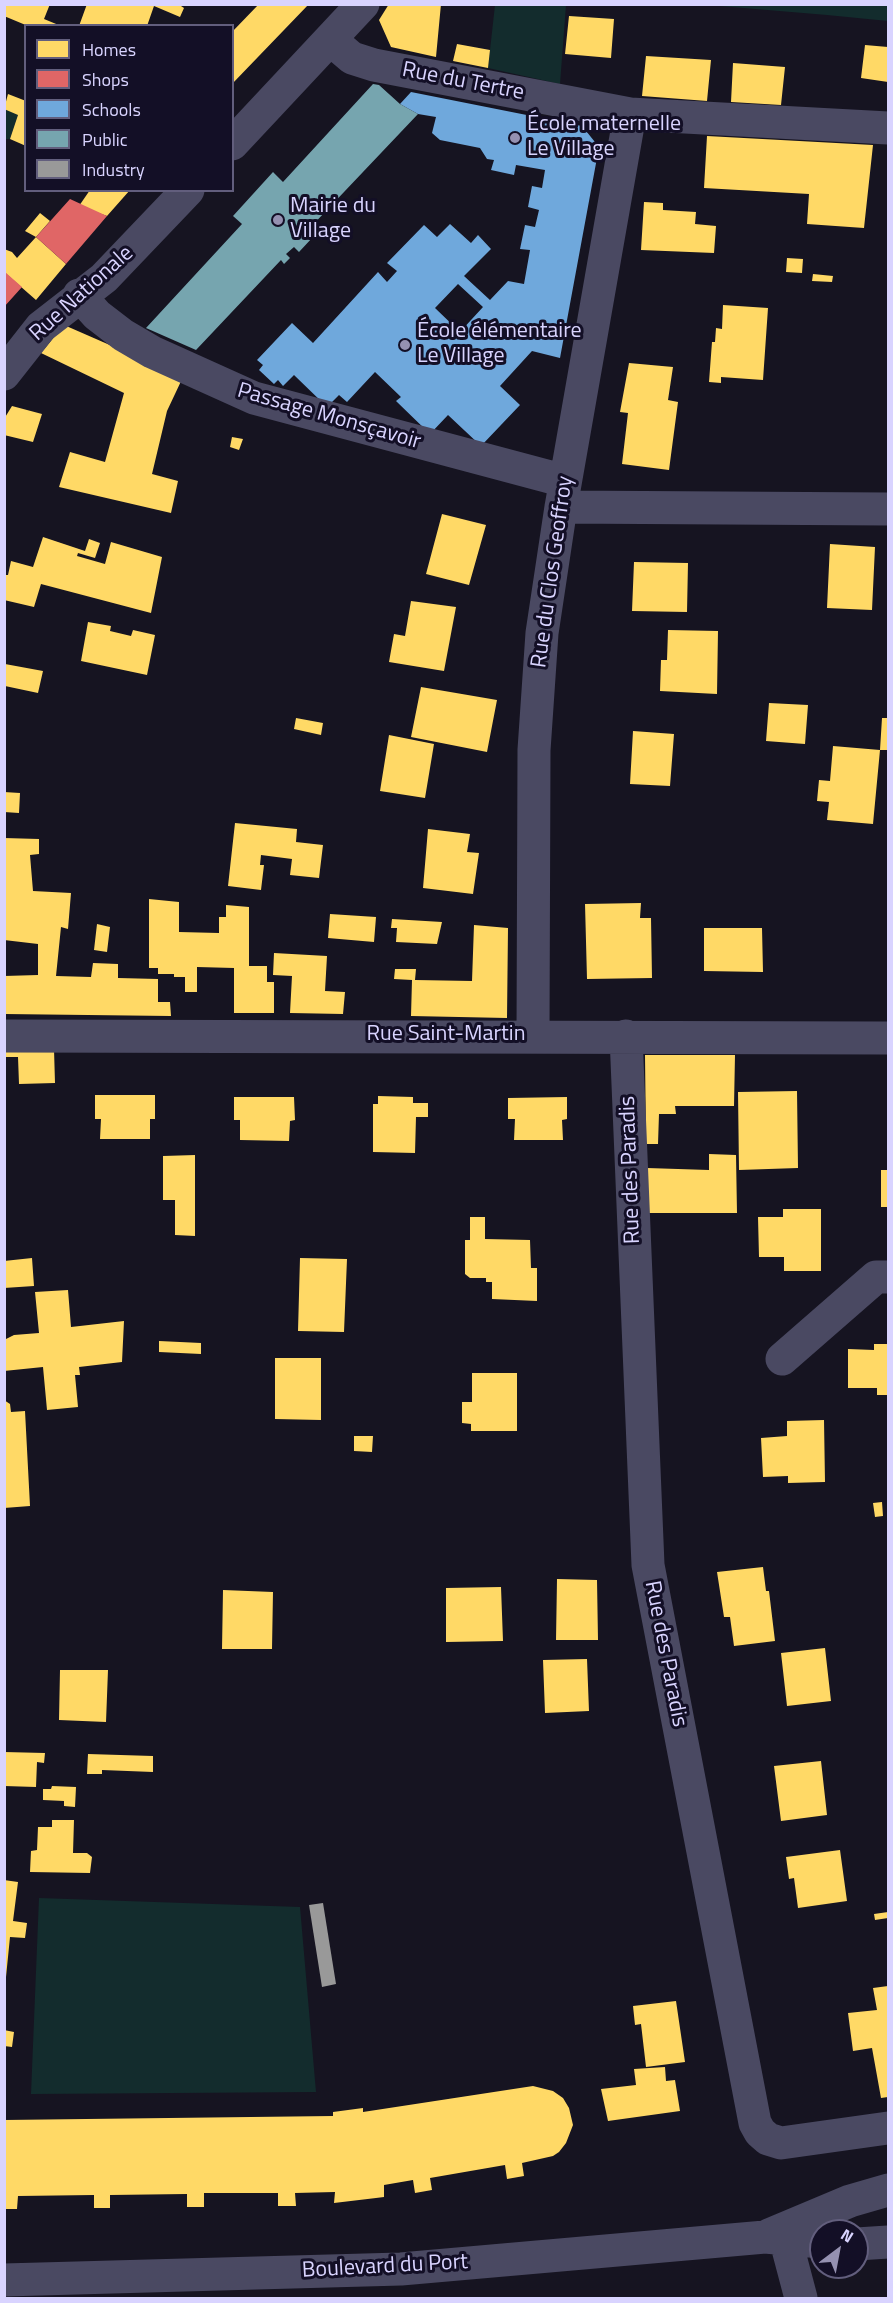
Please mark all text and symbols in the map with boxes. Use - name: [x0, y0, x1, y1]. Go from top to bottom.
- legend: [24, 24, 234, 192]
- text: Homes: [82, 36, 136, 63]
- street label: Rue du Tertre: [400, 57, 526, 107]
- text: Shops: [82, 66, 129, 93]
- text: Schools: [82, 96, 141, 123]
- place label: École maternelle Le Village: [527, 112, 681, 164]
- text: Public: [82, 126, 128, 153]
- marker: École maternelle Le Village: [508, 131, 522, 145]
- text: Industry: [82, 156, 145, 183]
- place label: Mairie du Village: [290, 194, 376, 246]
- marker: Mairie du Village: [271, 213, 285, 227]
- street label: Rue Nationale: [25, 241, 139, 347]
- place label: École élémentaire Le Village: [417, 319, 582, 370]
- marker: École élémentaire Le Village: [398, 338, 412, 352]
- street label: Passage Monsçavoir: [234, 378, 424, 456]
- street label: Rue du Clos Geoffroy: [526, 474, 580, 670]
- street label: Rue Saint-Martin: [367, 1022, 525, 1048]
- street label: Rue des Paradis: [615, 1095, 647, 1245]
- street label: Rue des Paradis: [638, 1579, 692, 1729]
- north arrow: [809, 2219, 869, 2279]
- text: N: [836, 2222, 859, 2249]
- street label: Boulevard du Port: [301, 2249, 469, 2285]

